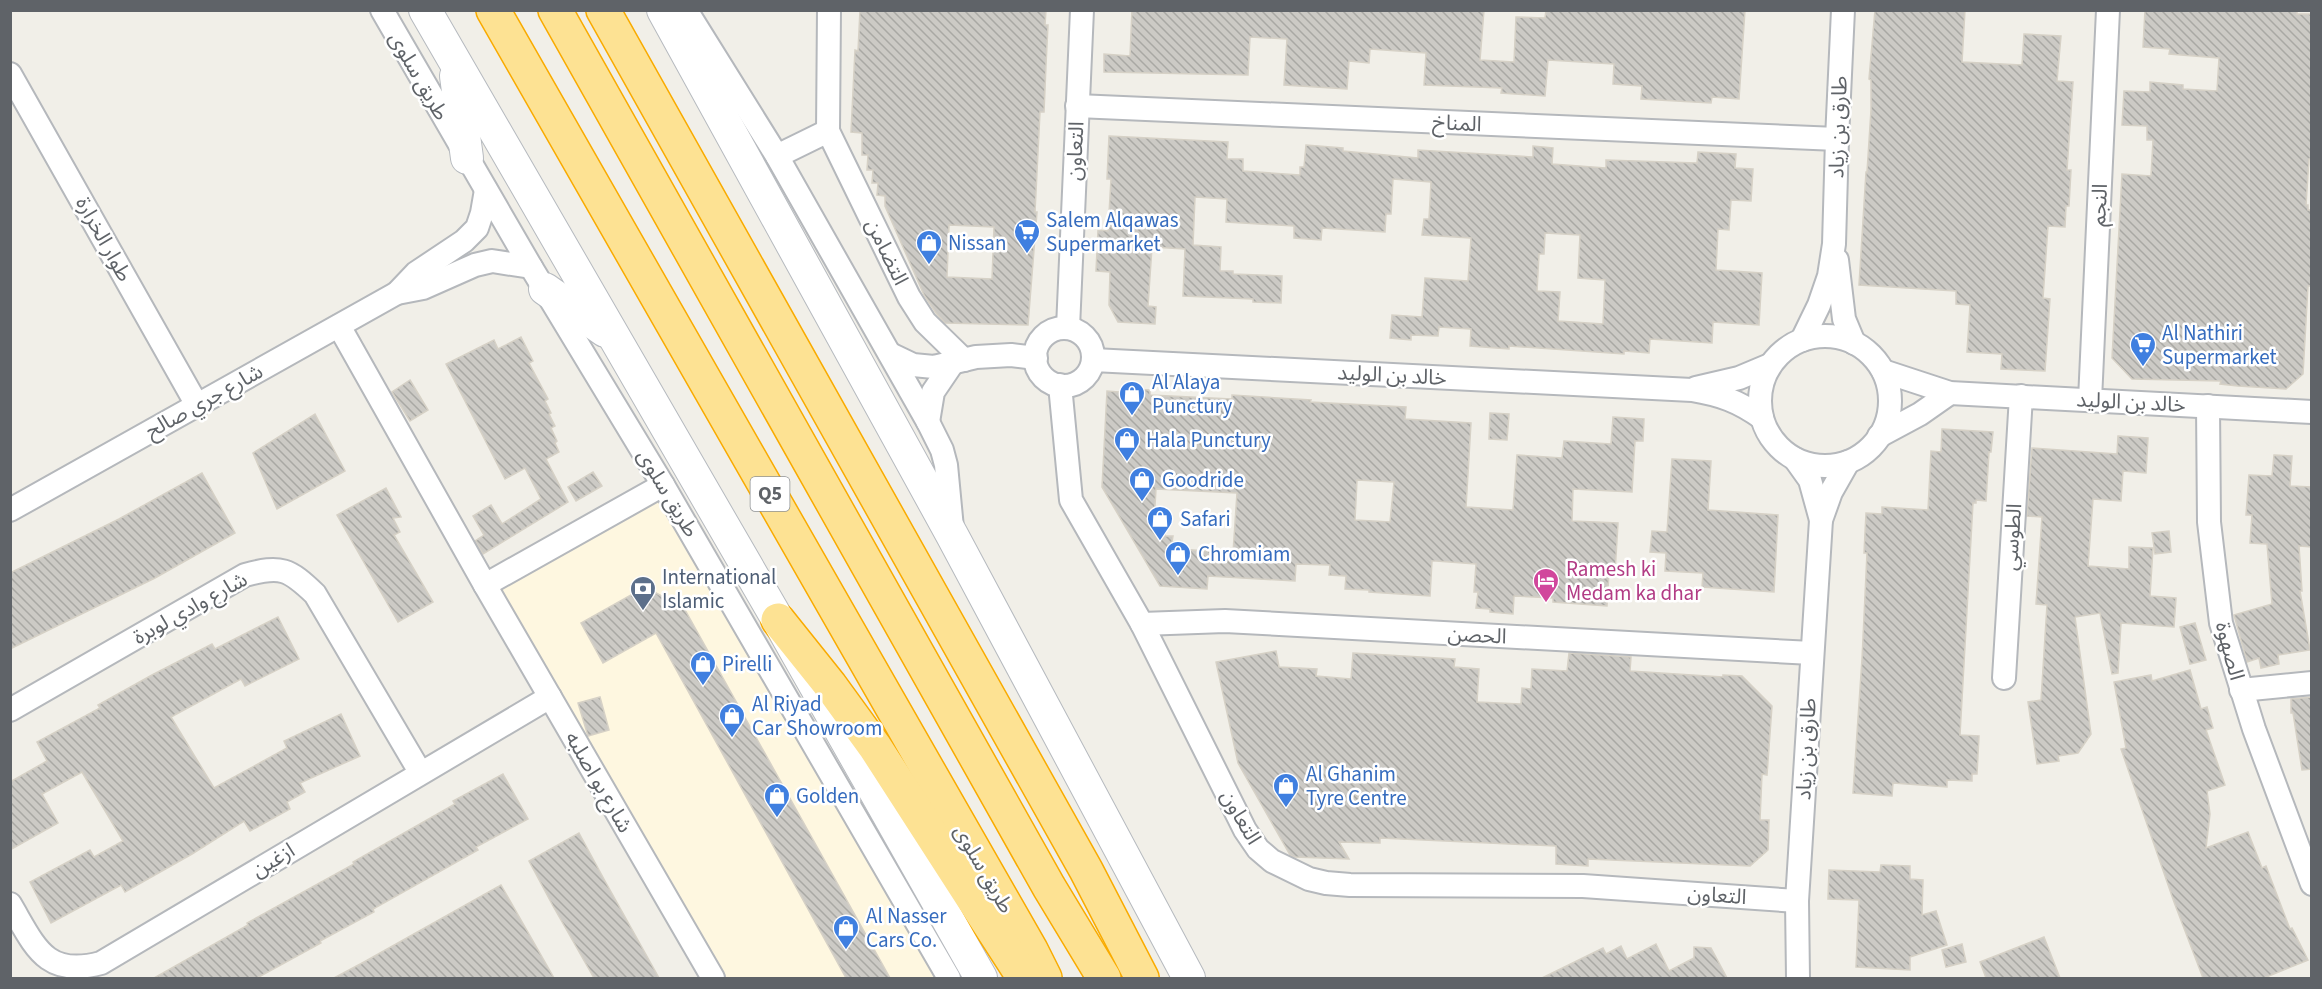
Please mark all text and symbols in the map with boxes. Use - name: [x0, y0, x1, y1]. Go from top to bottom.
- street label: طريق سلوى: [382, 26, 456, 126]
- street label: طارق بن زياد: [1821, 75, 1855, 179]
- street label: المناخ: [1432, 107, 1482, 139]
- street label: التعاون: [1058, 121, 1092, 181]
- street label: النجم: [2083, 183, 2115, 227]
- street label: طوار الخرارة: [68, 191, 140, 287]
- place label: Salem Alqawas Supermarket: [1046, 205, 1179, 259]
- street label: التضامن: [858, 214, 916, 290]
- supermarket icon: Salem Alqawas Supermarket: [1012, 217, 1042, 255]
- shop icon: Nissan: [914, 228, 944, 266]
- place label: Nissan: [948, 228, 1006, 258]
- place label: Al Nathiri Supermarket: [2162, 318, 2277, 372]
- supermarket icon: Al Nathiri Supermarket: [2128, 330, 2158, 368]
- street label: شارع جري صالح: [140, 356, 269, 446]
- street label: خالد بن الوليد: [1337, 357, 1447, 393]
- place label: Al Alaya Punctury: [1152, 367, 1233, 421]
- shop icon: Al Alaya Punctury: [1117, 379, 1147, 417]
- street label: خالد بن الوليد: [2076, 384, 2186, 420]
- shop icon: Hala Punctury: [1112, 425, 1142, 463]
- place label: Hala Punctury: [1146, 425, 1271, 455]
- street label: طريق سلوى: [630, 443, 706, 543]
- shop icon: Goodride: [1127, 465, 1157, 503]
- place label: Goodride: [1162, 465, 1244, 495]
- road number: Q5: [750, 477, 790, 511]
- street label: الطوسي: [1995, 502, 2030, 572]
- shop icon: Safari: [1145, 504, 1175, 542]
- place label: Safari: [1180, 504, 1231, 534]
- shop icon: Chromiam: [1163, 539, 1193, 577]
- place label: Chromiam: [1198, 539, 1290, 569]
- place label: Ramesh ki Medam ka dhar: [1566, 554, 1702, 608]
- place label: International Islamic: [662, 562, 776, 616]
- street label: شارع وادي لوبرة: [127, 564, 253, 653]
- hotel icon: Ramesh ki Medam ka dhar: [1531, 566, 1561, 604]
- bank icon: International Islamic: [628, 574, 658, 612]
- street label: الحصن: [1447, 618, 1507, 652]
- street label: الصهوة: [2208, 618, 2252, 684]
- shop icon: Pirelli: [688, 649, 718, 687]
- place label: Pirelli: [722, 649, 772, 679]
- place label: Al Riyad Car Showroom: [752, 689, 882, 743]
- street label: طارق بن زياد: [1788, 697, 1824, 801]
- shop icon: Al Riyad Car Showroom: [717, 701, 747, 739]
- street label: شارع بو اصلبه: [558, 726, 640, 838]
- place label: Al Ghanim Tyre Centre: [1306, 759, 1407, 813]
- shop icon: Al Ghanim Tyre Centre: [1271, 771, 1301, 809]
- shop icon: Golden: [762, 781, 792, 819]
- place label: Golden: [796, 781, 859, 811]
- street label: التعاون: [1213, 784, 1269, 850]
- street label: طريق سلوى: [947, 819, 1021, 919]
- street label: ازغين: [246, 835, 300, 885]
- street label: التعاون: [1686, 878, 1748, 912]
- place label: Al Nasser Cars Co.: [866, 901, 947, 955]
- shop icon: Al Nasser Cars Co.: [831, 913, 861, 951]

